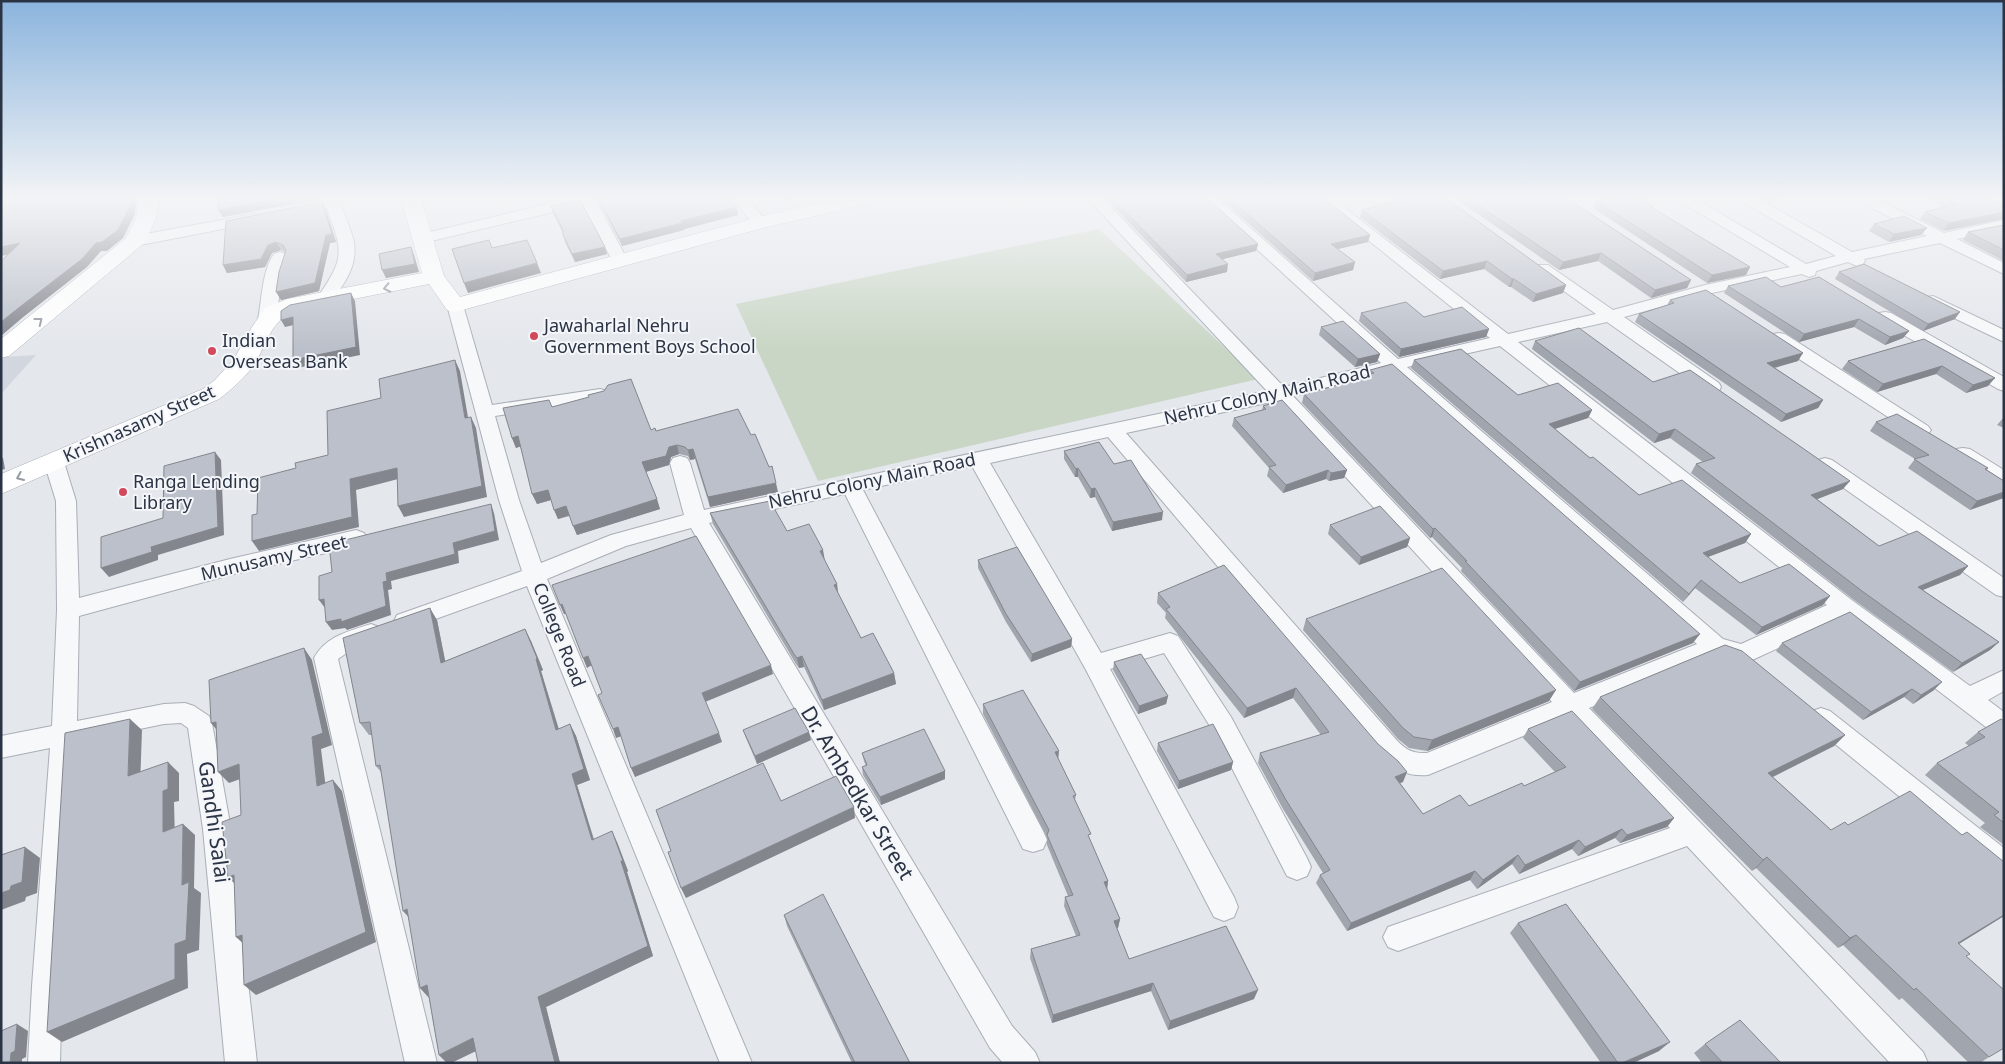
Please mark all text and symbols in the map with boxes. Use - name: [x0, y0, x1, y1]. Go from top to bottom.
- one-way arrow: [382, 282, 391, 292]
- place label: Jawaharlal Nehru Government Boys School: [542, 313, 756, 358]
- one-way arrow: [34, 317, 43, 326]
- place label: Indian Overseas Bank: [222, 328, 348, 373]
- marker: Jawaharlal Nehru Government Boys School: [528, 330, 540, 342]
- marker: Indian Overseas Bank: [206, 345, 218, 357]
- street label: Nehru Colony Main Road: [1161, 359, 1372, 429]
- street label: Krishnasamy Street: [59, 379, 219, 467]
- street label: Nehru Colony Main Road: [766, 446, 978, 514]
- place label: Ranga Lending Library: [133, 469, 260, 514]
- one-way arrow: [17, 471, 25, 481]
- marker: Ranga Lending Library: [117, 486, 129, 498]
- street label: Munusamy Street: [198, 528, 350, 586]
- street label: College Road: [528, 579, 592, 691]
- street label: Dr. Ambedkar Street: [795, 700, 921, 885]
- street label: Gandhi Salai: [193, 759, 237, 885]

